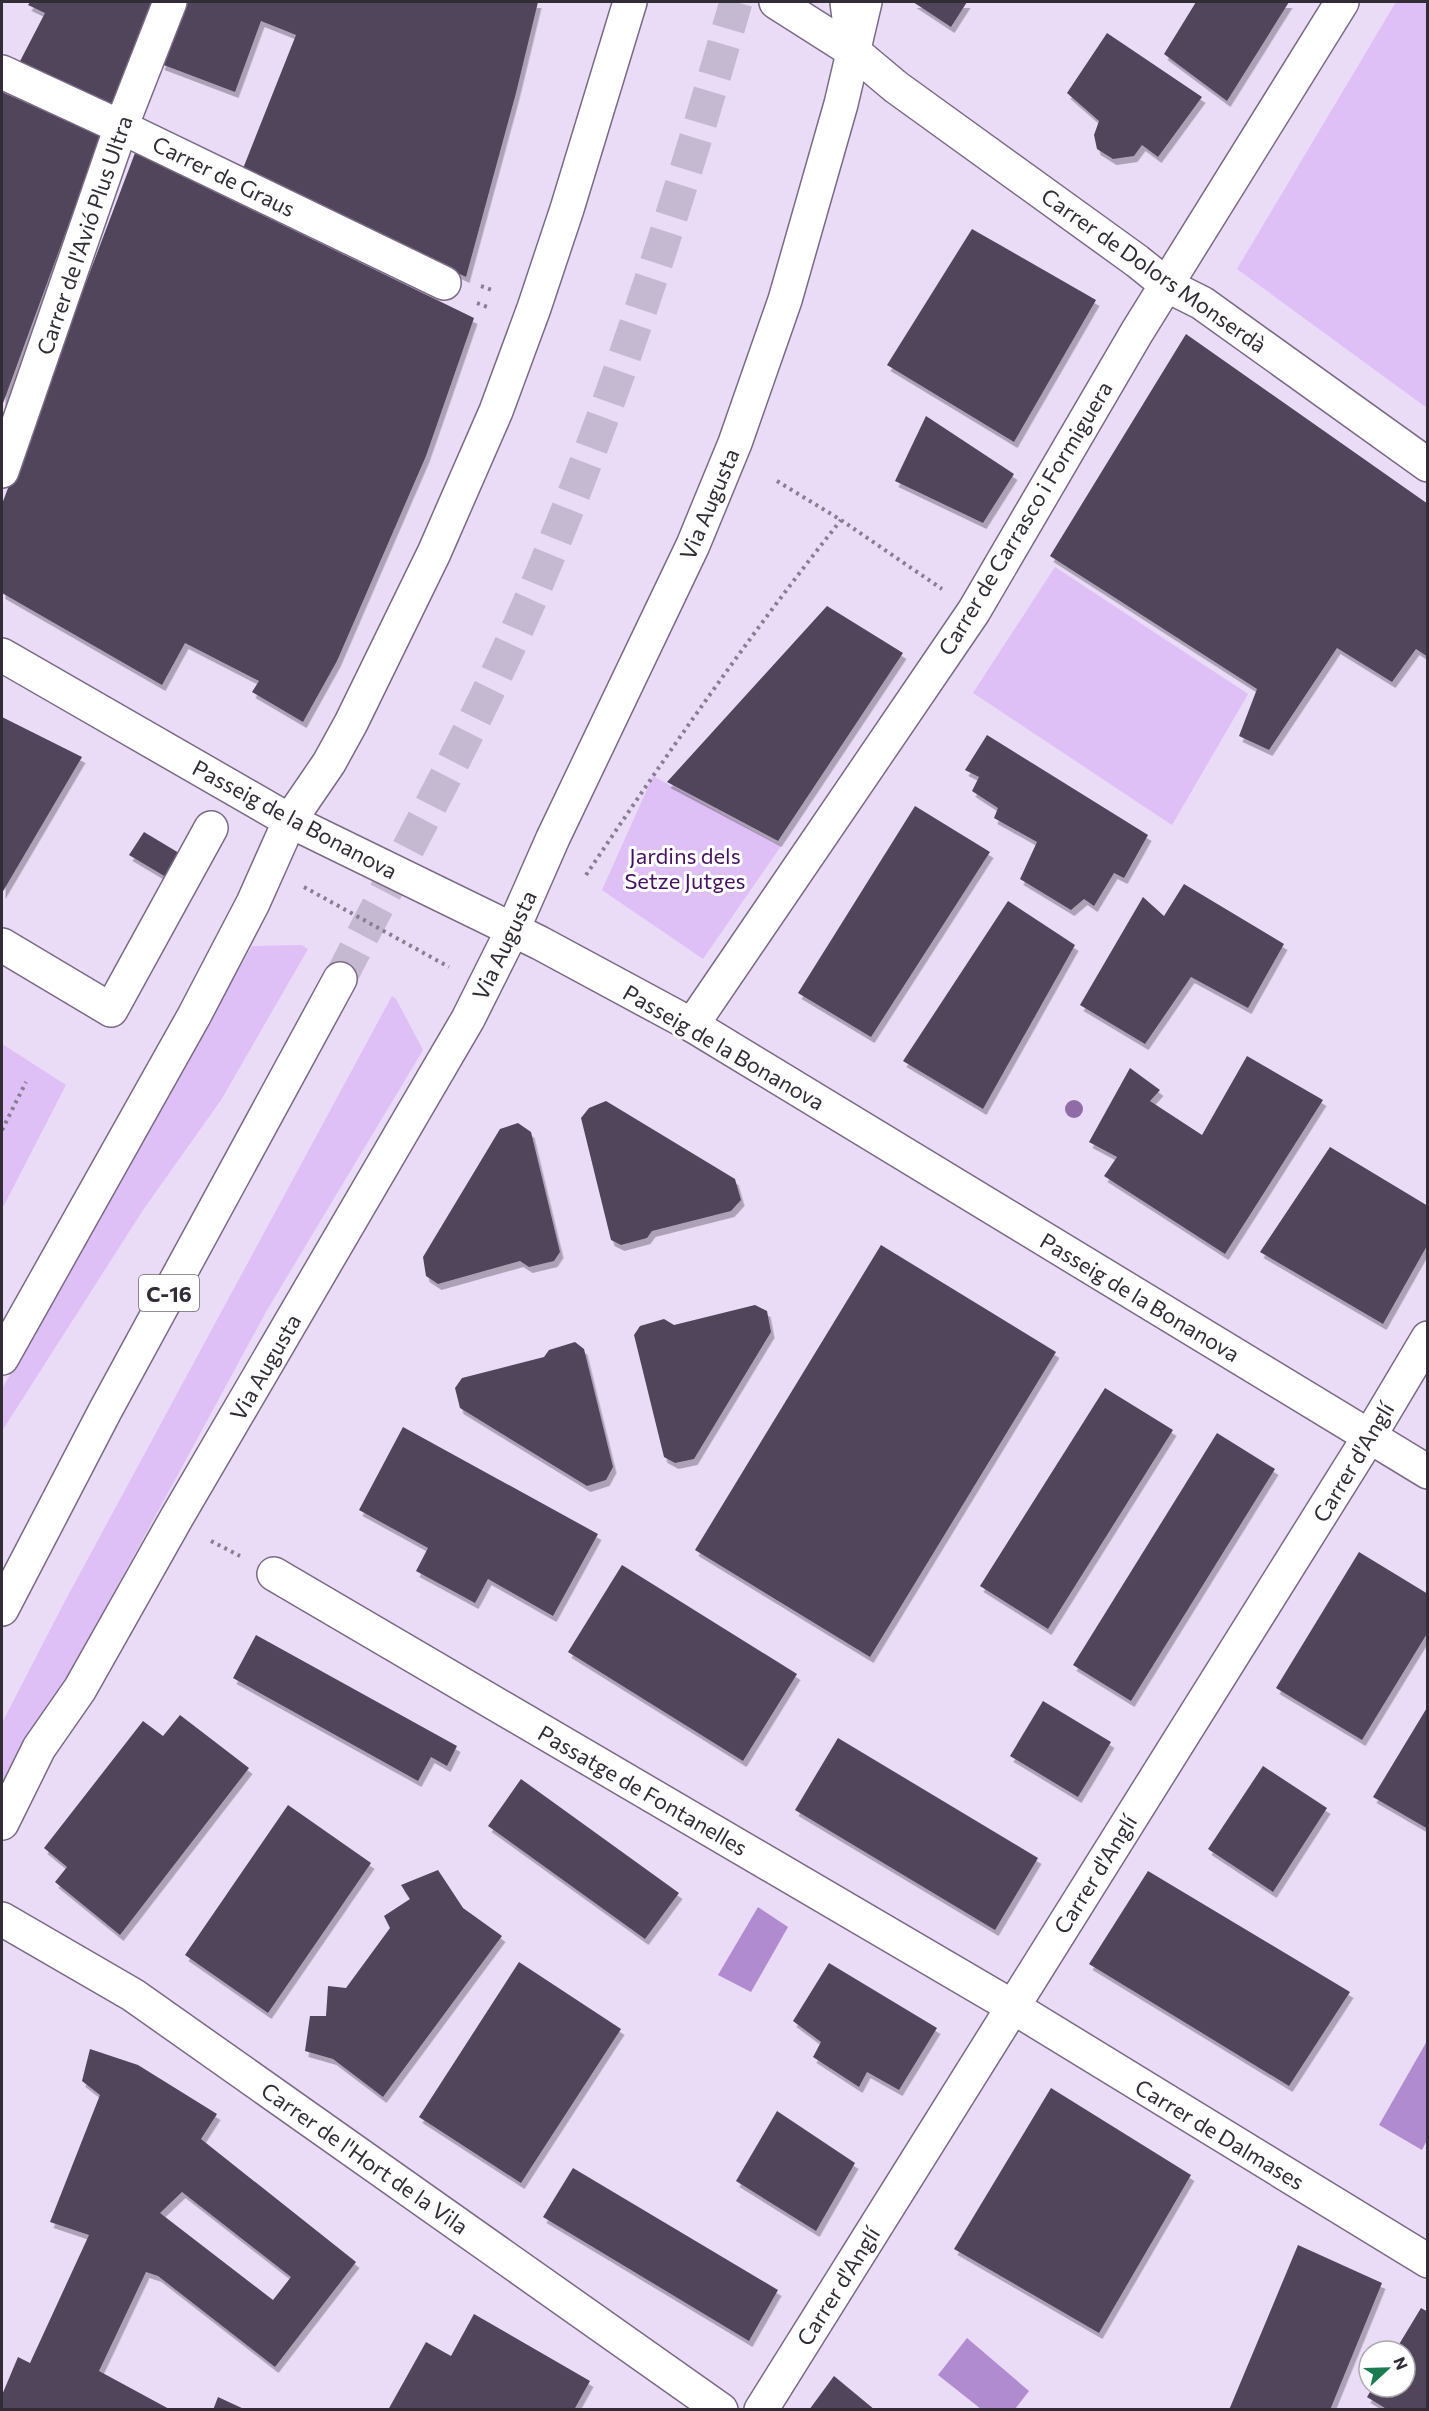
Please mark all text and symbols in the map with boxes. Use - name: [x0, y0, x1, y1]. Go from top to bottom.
- street label: Carrer de l'Avió Plus Ultra: [30, 112, 138, 358]
- street label: Carrer de Graus: [148, 130, 300, 222]
- street label: Carrer de Dolors Monserdà: [1036, 182, 1272, 358]
- street label: Carrer de Carrasco i Formiguera: [932, 376, 1118, 660]
- street label: Via Augusta: [673, 444, 745, 564]
- street label: Passeig de la Bonanova: [188, 754, 402, 884]
- park label: Jardins dels Setze Jutges: [624, 842, 746, 894]
- street label: Via Augusta: [466, 886, 542, 1004]
- street label: Passeig de la Bonanova: [619, 978, 829, 1116]
- street label: Passeig de la Bonanova: [1035, 1227, 1245, 1367]
- road number: C-16: [139, 1275, 199, 1311]
- street label: Via Augusta: [224, 1309, 306, 1425]
- street label: Carrer d'Anglí: [1307, 1396, 1400, 1527]
- street label: Passatge de Fontanelles: [533, 1719, 753, 1861]
- street label: Carrer d'Anglí: [1048, 1808, 1143, 1939]
- street label: Carrer de Dalmases: [1131, 2073, 1309, 2195]
- street label: Carrer de l'Hort de la Vila: [256, 2076, 474, 2240]
- street label: Carrer d'Anglí: [791, 2220, 886, 2351]
- north arrow: [1357, 2339, 1417, 2399]
- text: N: [1390, 2354, 1412, 2372]

